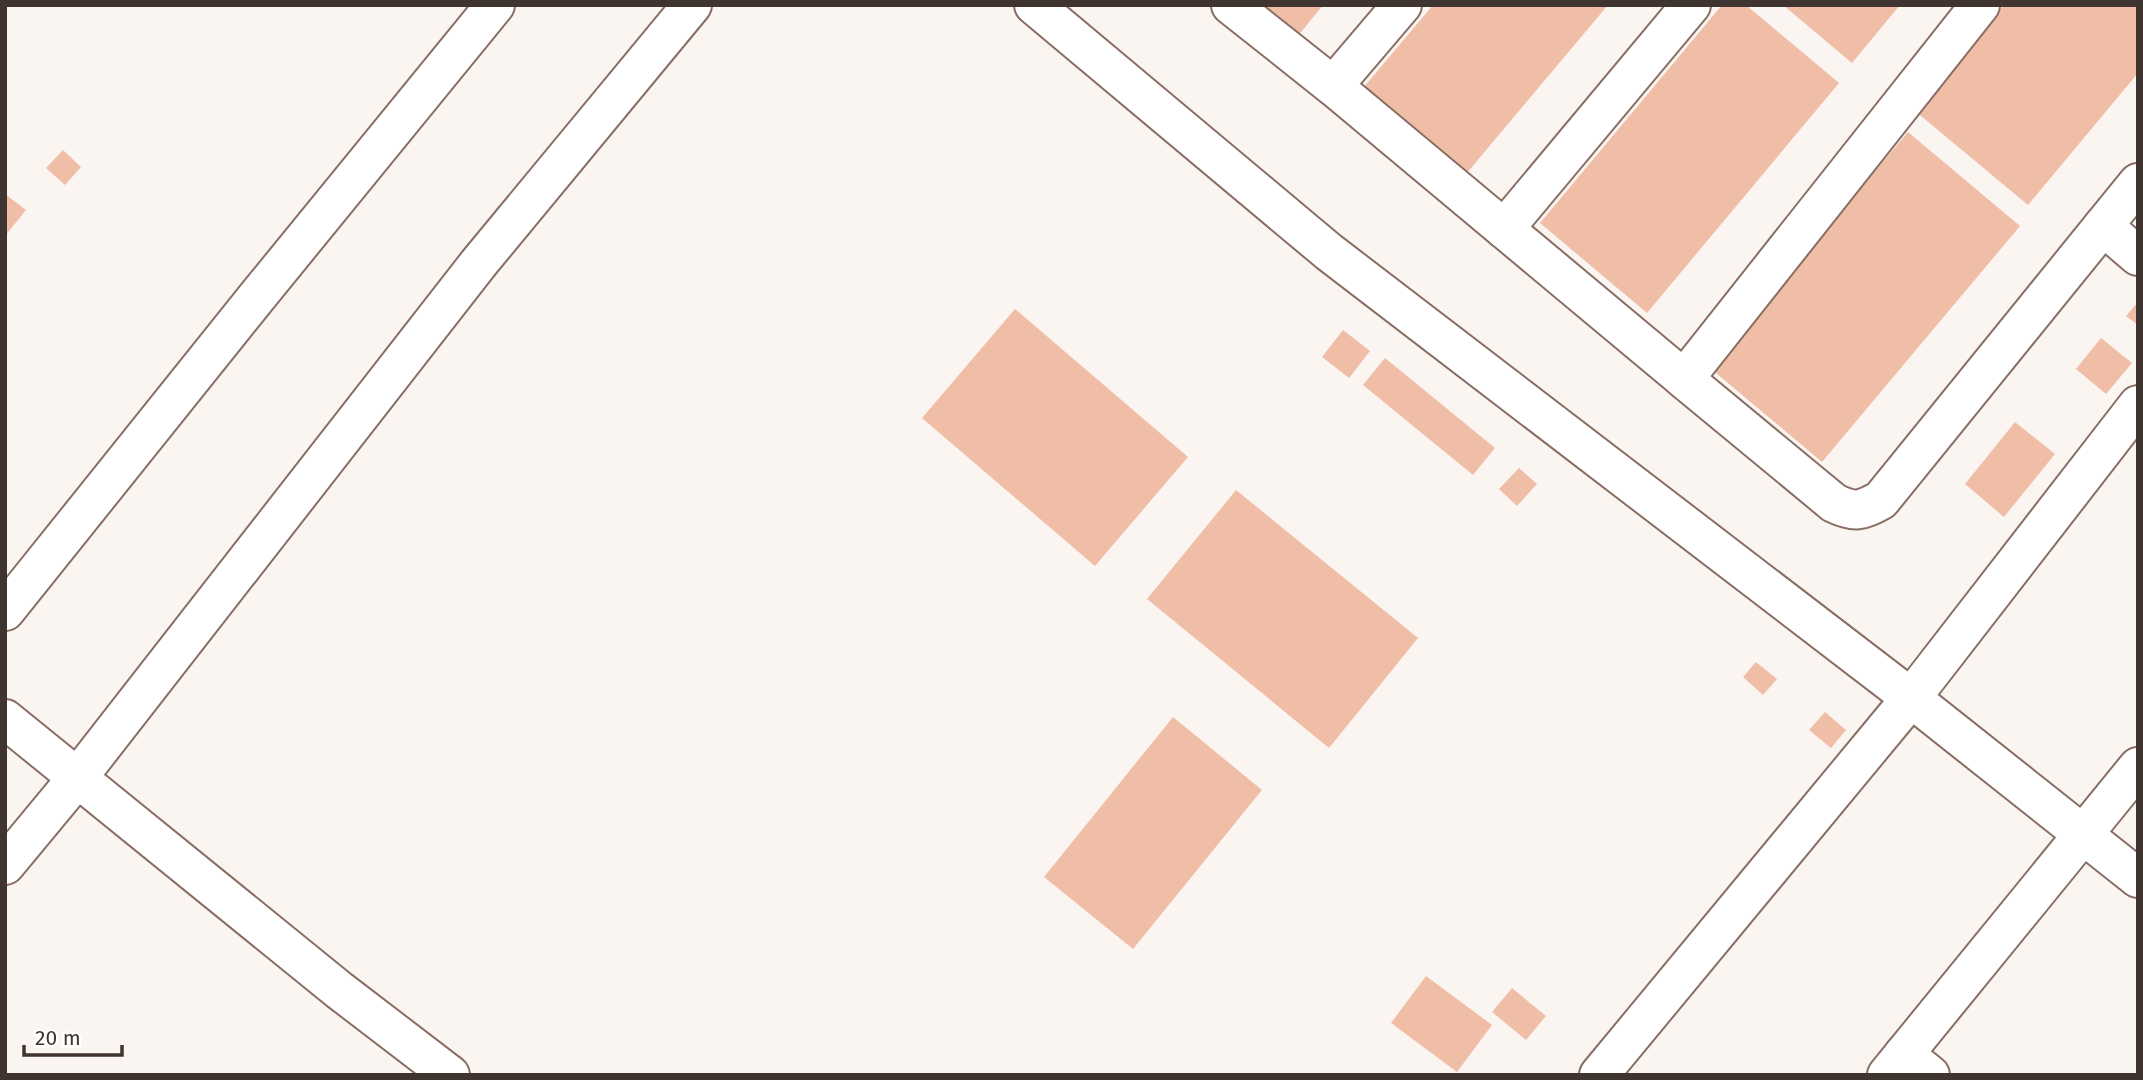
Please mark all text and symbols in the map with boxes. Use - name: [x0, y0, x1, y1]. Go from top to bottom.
- scale bar: [24, 1014, 122, 1058]
- text: 20 m: [35, 1025, 81, 1051]

